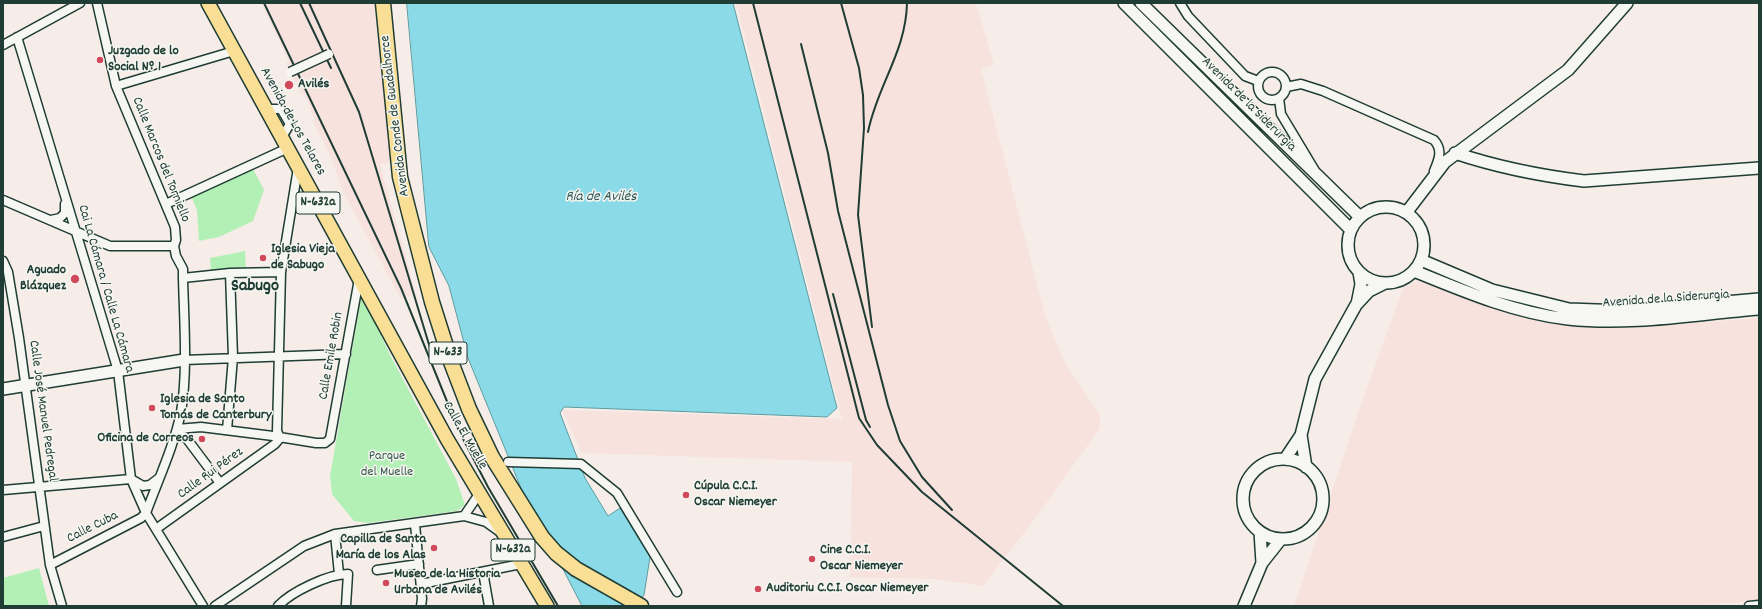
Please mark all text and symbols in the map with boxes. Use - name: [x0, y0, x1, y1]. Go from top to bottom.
- street label: Avenida Conde de Guadalhorce: [378, 34, 414, 198]
- place label: Juzgado de lo Social Nº 1: [108, 44, 179, 76]
- street label: Avenida de la Siderurgia: [1197, 54, 1299, 156]
- marker: Juzgado de lo Social Nº 1: [95, 55, 105, 65]
- street label: Avenida de Los Telares: [255, 65, 329, 179]
- place label: Avilés: [298, 77, 329, 93]
- marker: Avilés: [283, 79, 295, 91]
- street label: Calle Marcos del Torniello: [127, 95, 193, 225]
- water label: Ría de Avilés: [565, 189, 637, 207]
- road number: N-632a: [296, 192, 340, 214]
- street label: Cai La Cámara / Calle La Cámara: [73, 203, 137, 375]
- place label: Iglesia Vieja de Sabugo: [271, 242, 335, 274]
- marker: Iglesia Vieja de Sabugo: [258, 253, 268, 263]
- place label: Aguado Blázquez: [20, 263, 66, 296]
- marker: Aguado Blázquez: [69, 273, 81, 285]
- district label: Sabugo: [231, 277, 279, 299]
- street label: Avenida de la Siderurgia: [1602, 287, 1730, 313]
- street label: Calle Emile Robin: [316, 311, 348, 401]
- street label: Calle José Manuel Pedregal: [24, 339, 60, 483]
- road number: N-633: [429, 342, 467, 364]
- place label: Iglesia de Santo Tomás de Canterbury: [160, 392, 272, 424]
- street label: Calle El Muelle: [438, 399, 490, 473]
- marker: Iglesia de Santo Tomás de Canterbury: [147, 403, 157, 413]
- place label: Oficina de Correos: [97, 431, 194, 447]
- marker: Oficina de Correos: [197, 434, 207, 444]
- street label: Calle Rui Pérez: [175, 445, 247, 503]
- park label: Parque del Muelle: [361, 449, 413, 482]
- place label: Cúpula C.C.I. Oscar Niemeyer: [694, 479, 777, 512]
- marker: Cúpula C.C.I. Oscar Niemeyer: [681, 490, 691, 500]
- street label: Calle Cuba: [65, 508, 121, 548]
- place label: Capilla de Santa María de los Alas: [336, 532, 426, 564]
- road number: N-632a: [491, 539, 535, 561]
- marker: Capilla de Santa María de los Alas: [429, 543, 439, 553]
- place label: Cine C.C.I. Oscar Niemeyer: [820, 543, 903, 576]
- marker: Cine C.C.I. Oscar Niemeyer: [807, 554, 817, 564]
- place label: Museo de la Historia Urbana de Avilés: [394, 567, 500, 600]
- marker: Museo de la Historia Urbana de Avilés: [381, 578, 391, 588]
- place label: Auditoriu C.C.I. Oscar Niemeyer: [766, 581, 929, 597]
- marker: Auditoriu C.C.I. Oscar Niemeyer: [753, 584, 763, 594]

